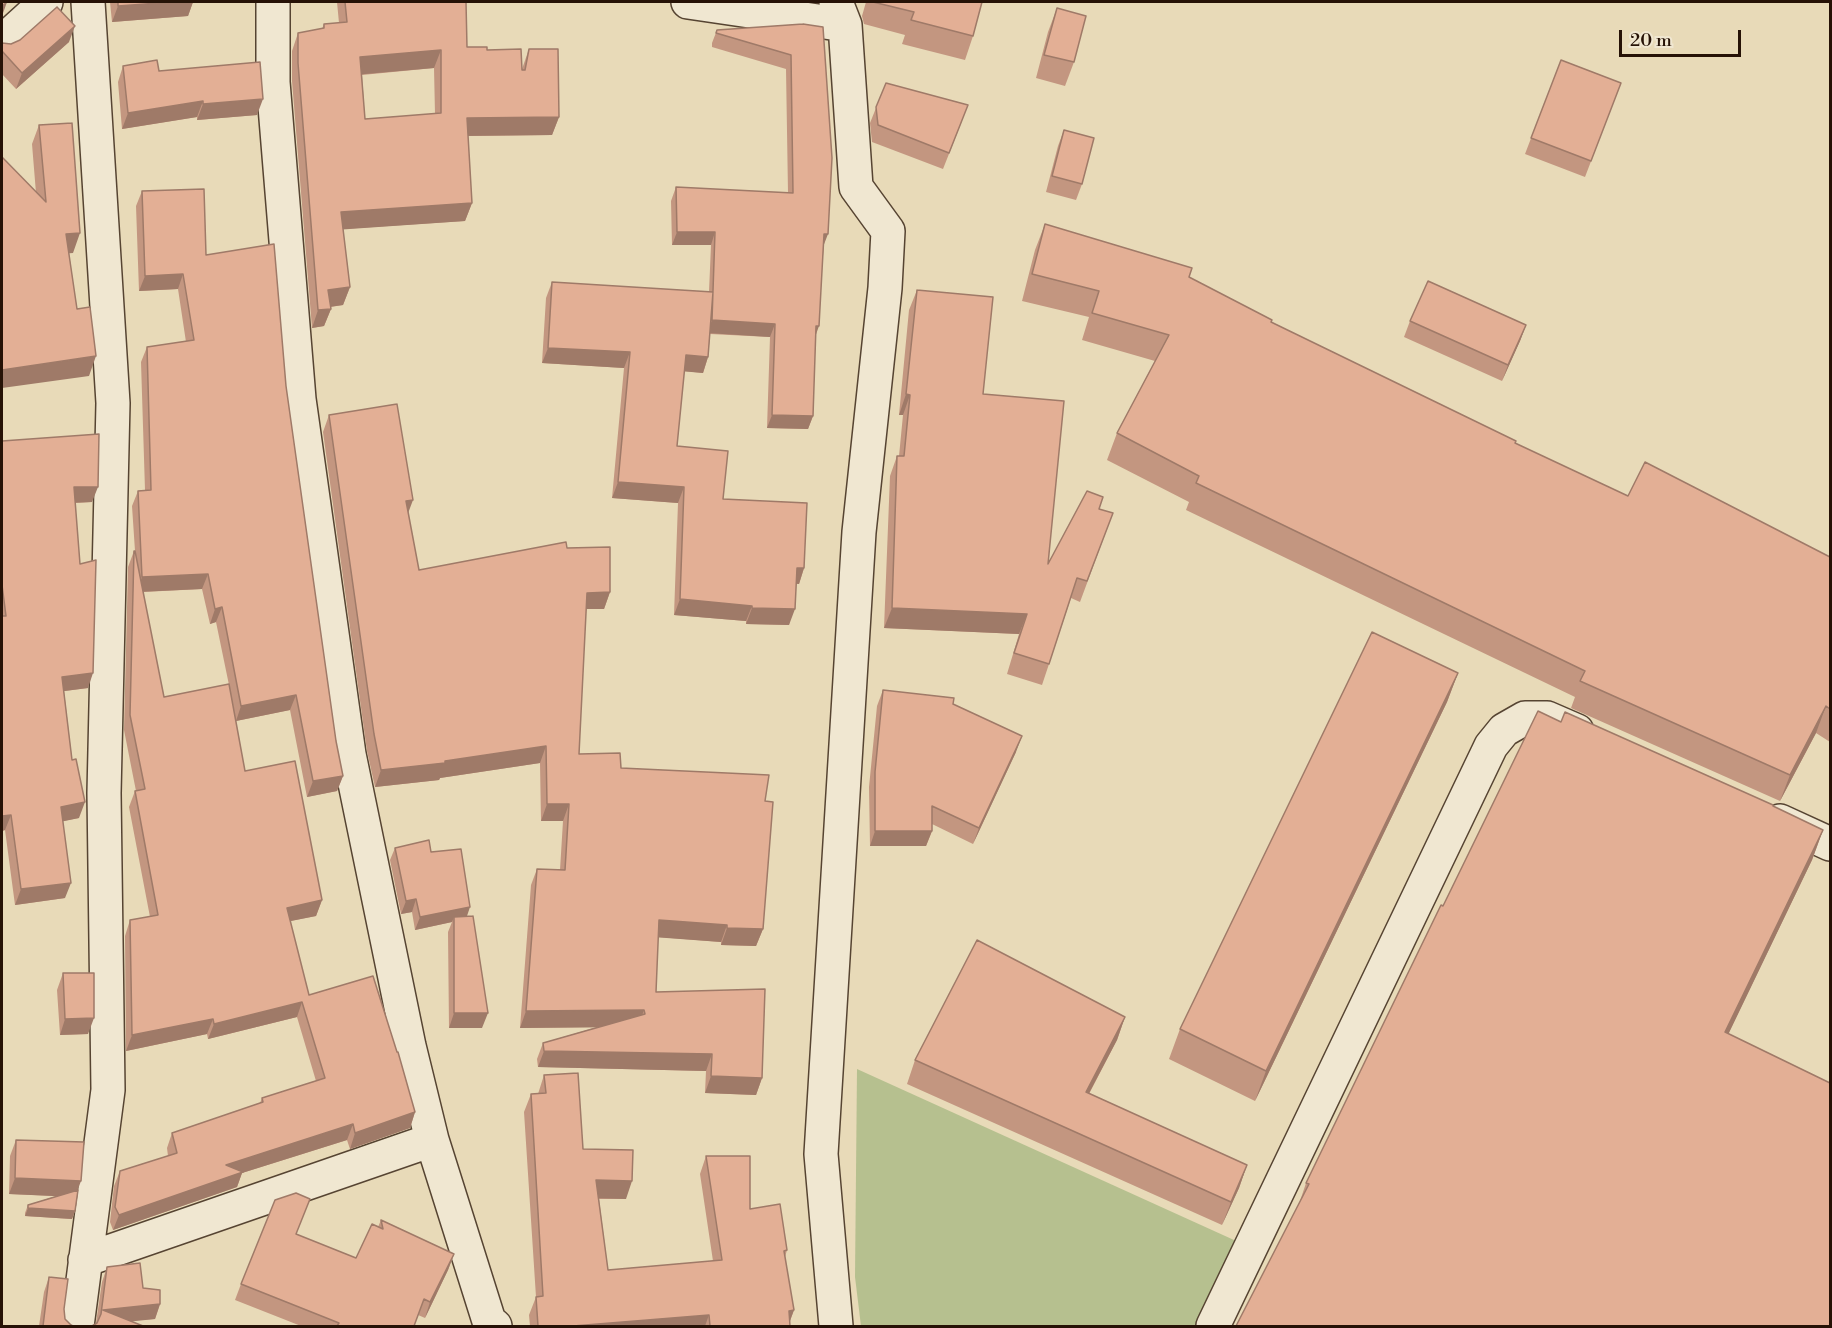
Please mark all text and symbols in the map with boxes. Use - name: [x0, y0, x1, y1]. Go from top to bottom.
- scale bar: [1622, 18, 1744, 56]
- text: 20 m: [1630, 29, 1672, 52]

